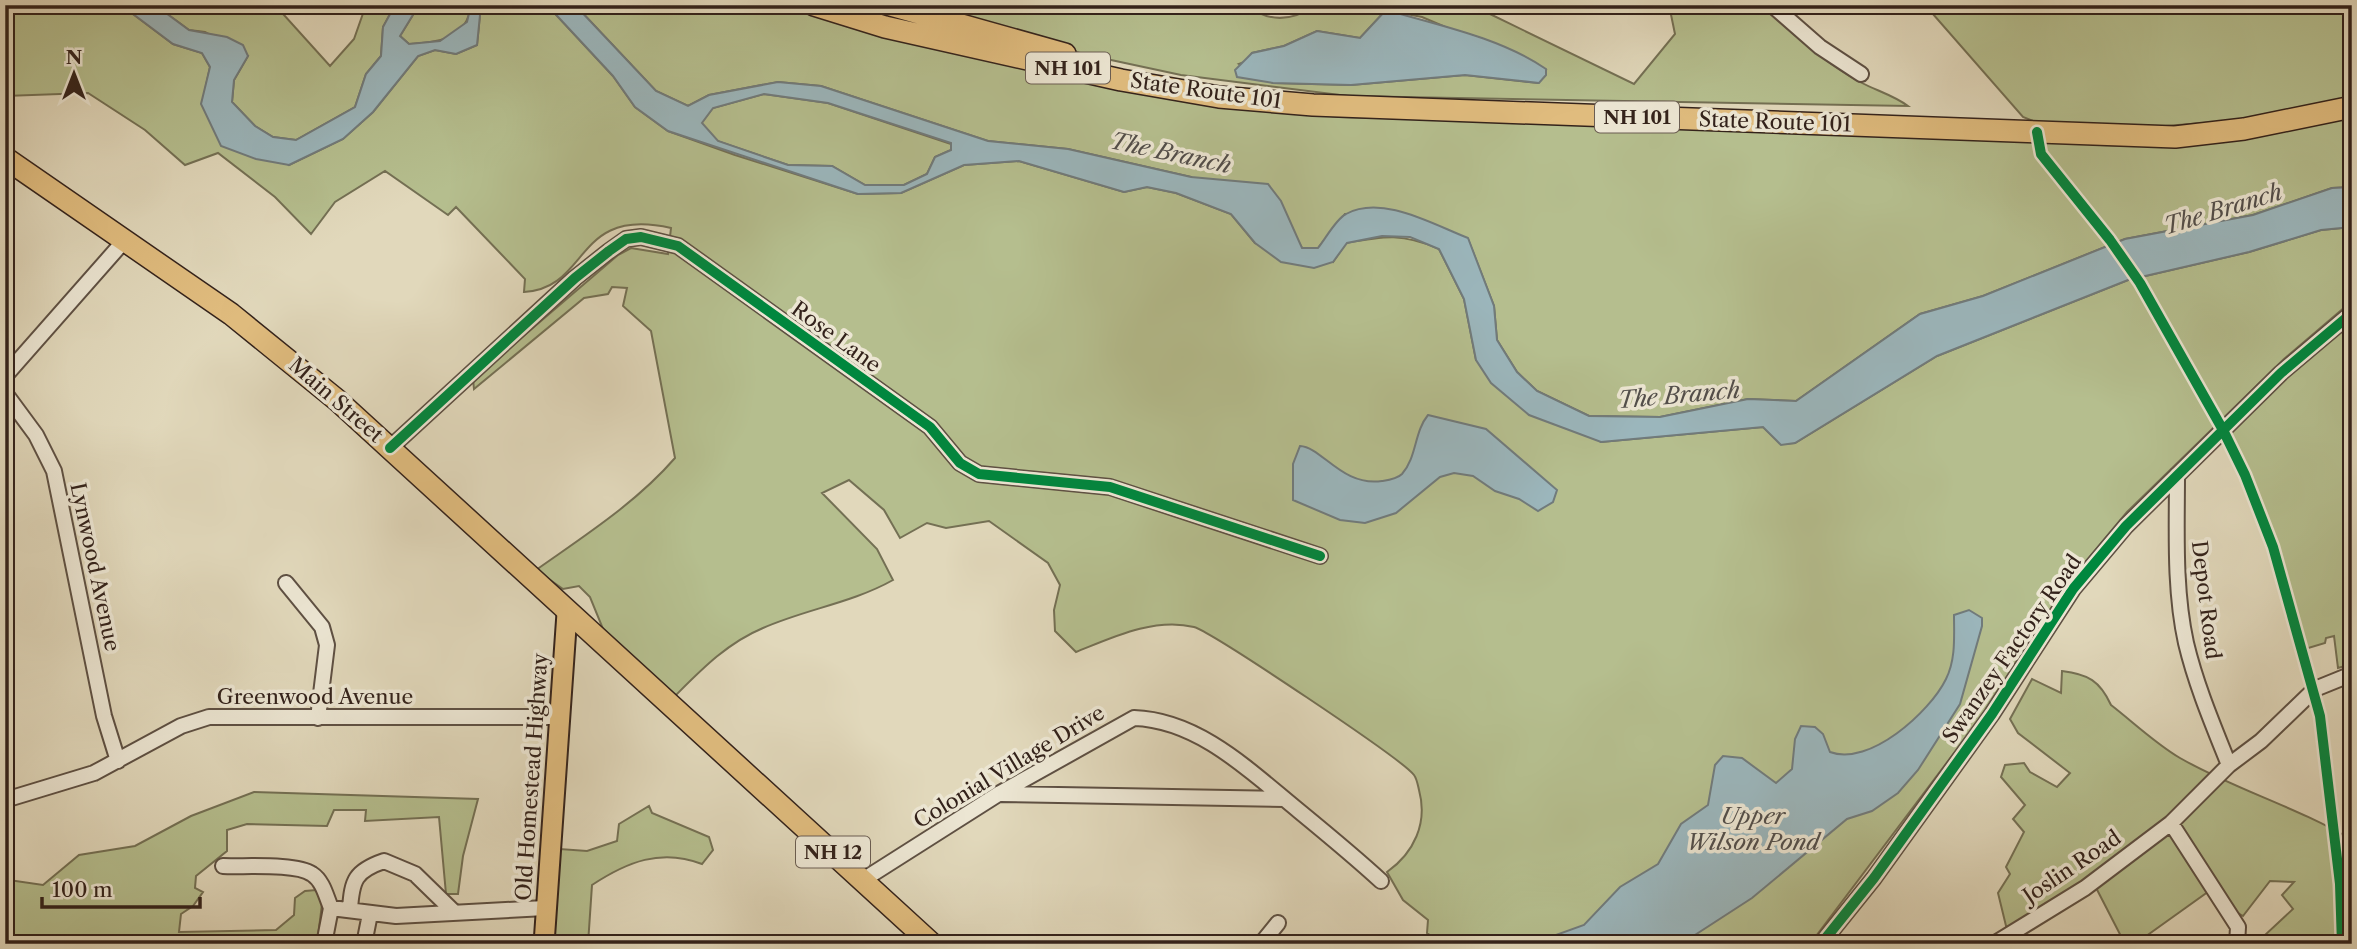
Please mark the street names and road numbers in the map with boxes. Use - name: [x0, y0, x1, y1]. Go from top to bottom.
- road number: NH 101: [1026, 52, 1110, 83]
- street label: State Route 101: [1129, 68, 1284, 114]
- road number: NH 101: [1595, 102, 1679, 132]
- street label: State Route 101: [1698, 106, 1852, 137]
- street label: Rose Lane: [787, 296, 886, 377]
- street label: Main Street: [284, 352, 389, 448]
- street label: Lynwood Avenue: [65, 480, 126, 653]
- street label: Depot Road: [2187, 539, 2226, 661]
- street label: Swanzey Factory Road: [1937, 549, 2086, 748]
- street label: Old Homestead Highway: [510, 652, 553, 902]
- street label: Greenwood Avenue: [217, 684, 413, 709]
- street label: Colonial Village Drive: [909, 700, 1109, 833]
- street label: Joslin Road: [2016, 825, 2126, 910]
- road number: NH 12: [796, 836, 870, 867]

